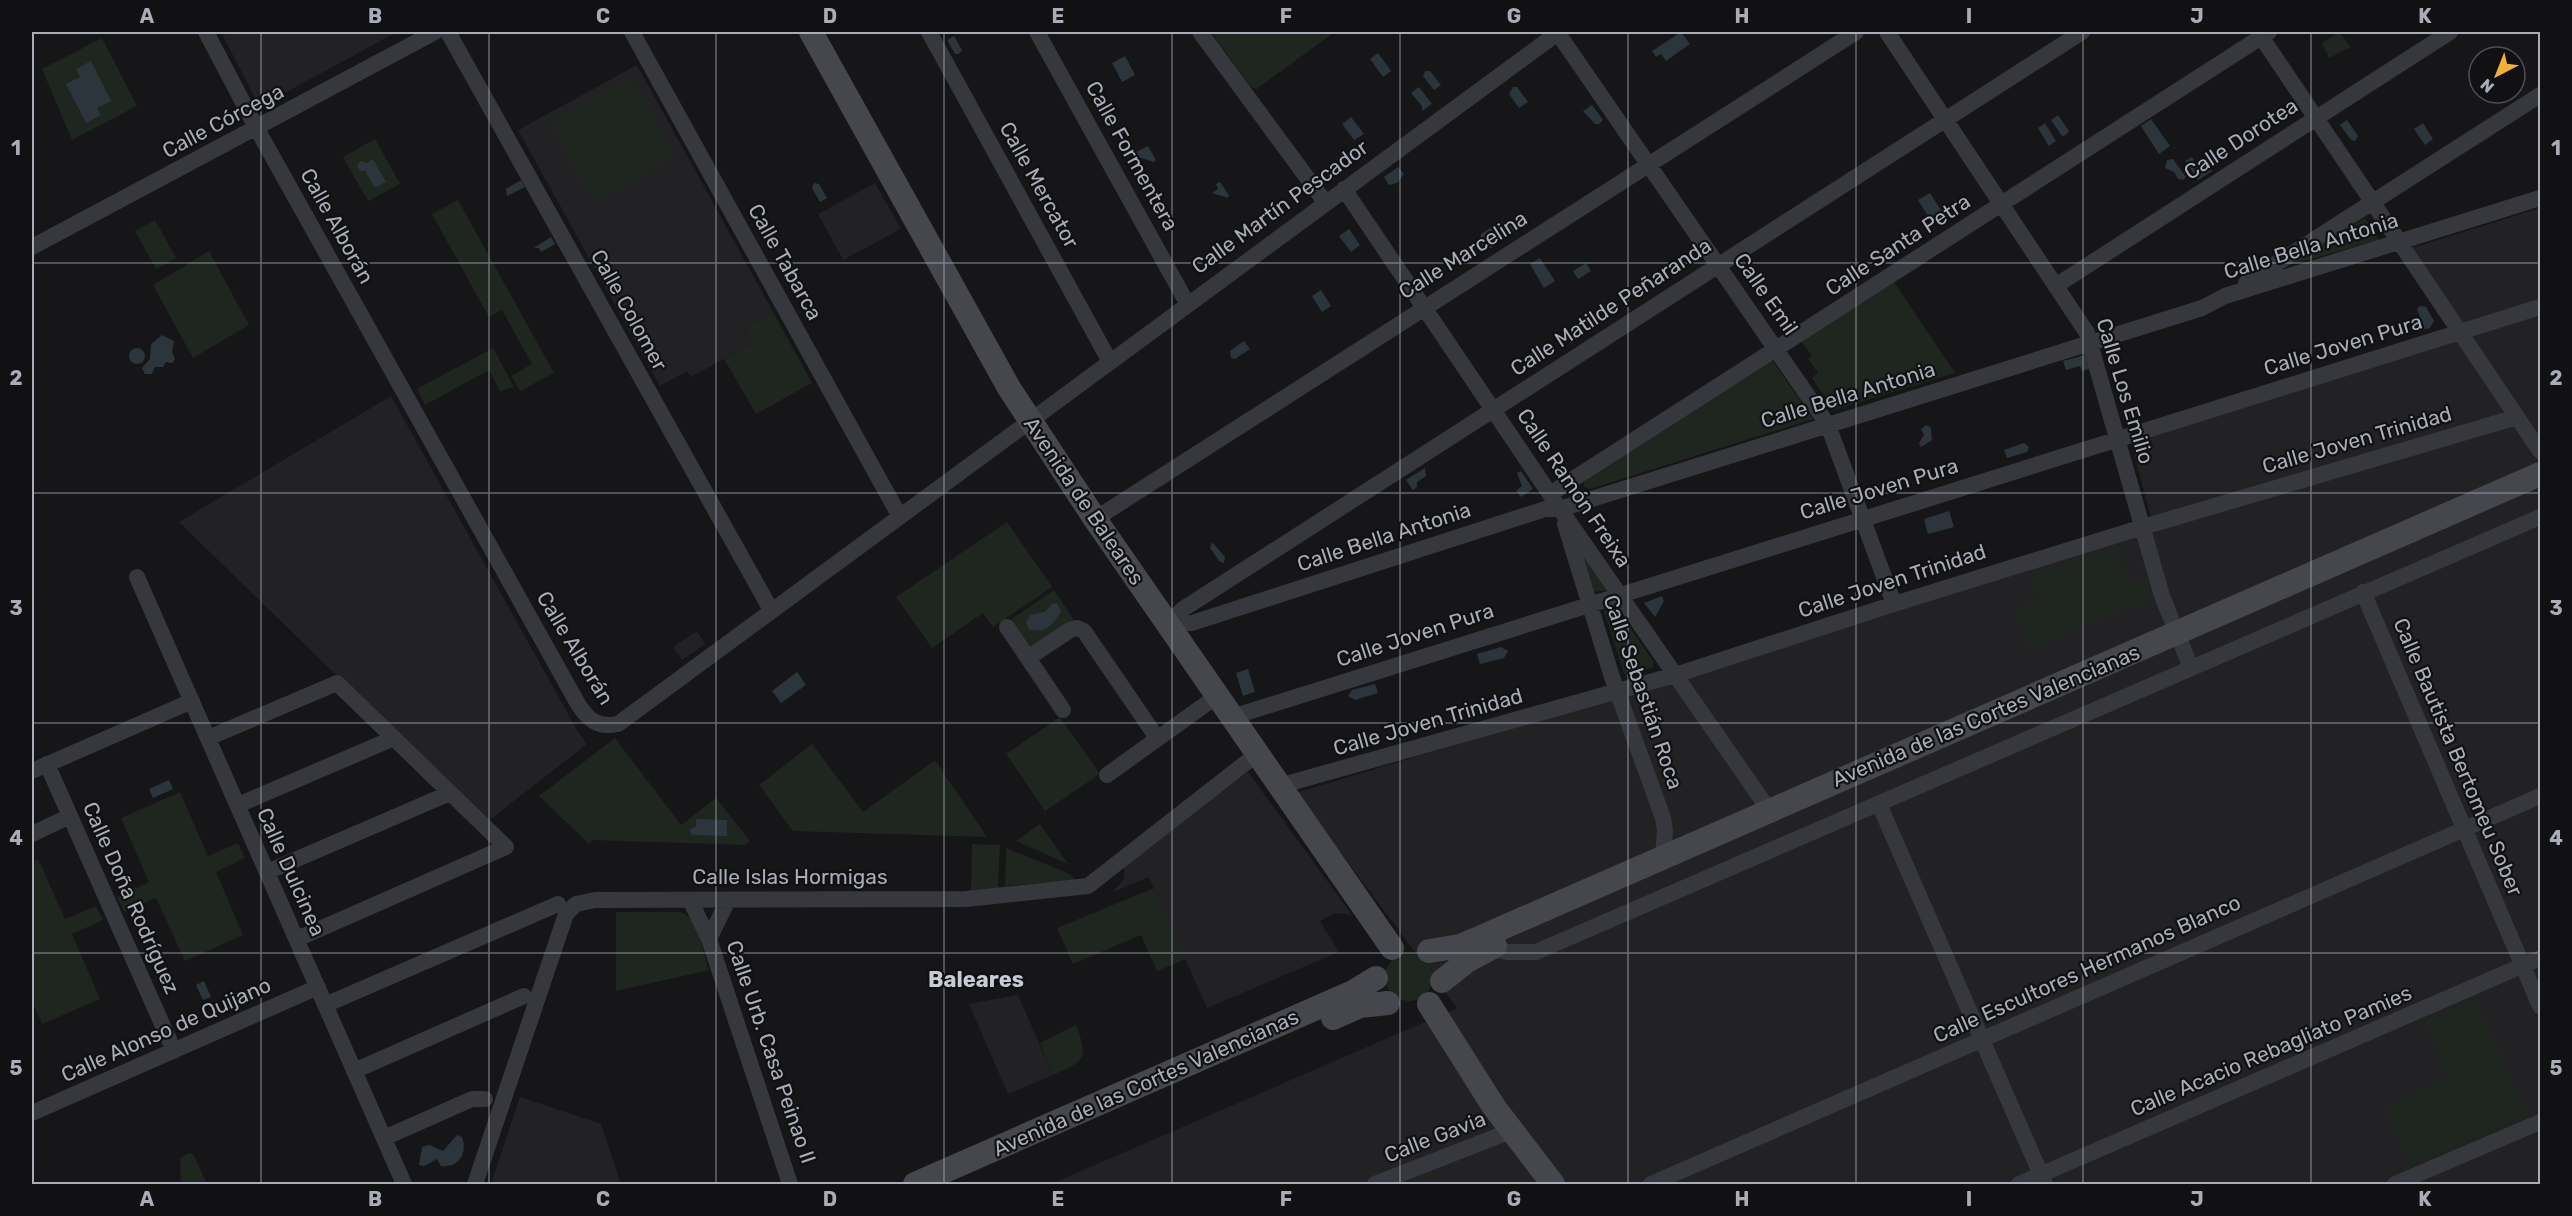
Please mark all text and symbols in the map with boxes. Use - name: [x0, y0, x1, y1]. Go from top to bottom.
- text: A: [140, 4, 155, 28]
- text: B: [368, 4, 382, 28]
- text: C: [596, 4, 610, 28]
- text: D: [823, 4, 837, 28]
- text: E: [1052, 4, 1064, 28]
- text: F: [1280, 4, 1292, 28]
- text: G: [1507, 4, 1521, 28]
- text: H: [1735, 4, 1749, 28]
- text: I: [1966, 4, 1972, 28]
- text: J: [2190, 4, 2204, 28]
- text: K: [2418, 4, 2432, 28]
- north arrow: [2467, 45, 2527, 105]
- text: N: [2477, 75, 2498, 97]
- street label: Calle Formentera: [1081, 77, 1184, 235]
- street label: Calle Córcega: [158, 78, 288, 163]
- street label: Calle Dorotea: [2179, 93, 2302, 185]
- street label: Calle Mercator: [995, 117, 1084, 252]
- street label: Calle Martín Pescador: [1187, 134, 1373, 279]
- text: 1: [11, 136, 21, 160]
- text: 1: [2551, 136, 2561, 160]
- street label: Calle Alborán: [295, 164, 379, 288]
- street label: Calle Santa Petra: [1821, 188, 1975, 301]
- street label: Calle Tabarca: [743, 199, 828, 324]
- street label: Calle Marcelina: [1394, 205, 1532, 304]
- street label: Calle Bella Antonia: [2221, 207, 2401, 284]
- street label: Calle Matilde Peñaranda: [1506, 232, 1716, 381]
- street label: Calle Colomer: [586, 245, 673, 375]
- street label: Calle Emil: [1729, 248, 1804, 339]
- street label: Calle Joven Pura: [2261, 309, 2425, 380]
- street label: Calle Los Emilio: [2091, 315, 2159, 467]
- street label: Calle Bella Antonia: [1758, 356, 1938, 433]
- text: 2: [10, 366, 23, 390]
- text: 2: [2550, 366, 2563, 390]
- street label: Calle Joven Trinidad: [2259, 401, 2454, 479]
- street label: Calle Ramón Freixa: [1512, 404, 1637, 572]
- street label: Avenida de Baleares: [1019, 412, 1150, 589]
- street label: Calle Joven Pura: [1797, 453, 1961, 524]
- street label: Calle Bella Antonia: [1294, 497, 1474, 576]
- street label: Calle Joven Trinidad: [1795, 538, 1989, 623]
- street label: Calle Alborán: [532, 586, 619, 709]
- street label: Calle Sebastián Roca: [1598, 591, 1688, 792]
- text: 3: [9, 596, 23, 620]
- text: 3: [2549, 596, 2563, 620]
- street label: Calle Joven Pura: [1333, 597, 1497, 672]
- street label: Calle Bautista Bertomeu Sober: [2388, 614, 2528, 900]
- street label: Avenida de las Cortes Valencianas: [1828, 639, 2143, 792]
- street label: Calle Joven Trinidad: [1330, 683, 1525, 761]
- street label: Calle Doña Rodríguez: [78, 798, 185, 998]
- street label: Calle Dulcinea: [252, 804, 331, 940]
- text: 4: [9, 826, 23, 850]
- text: 4: [2549, 826, 2563, 850]
- street label: Calle Islas Hormigas: [692, 864, 888, 889]
- street label: Calle Escultores Hermanos Blanco: [1929, 889, 2244, 1048]
- street label: Calle Urb. Casa Peinao II: [722, 937, 821, 1167]
- district label: Baleares: [928, 966, 1024, 993]
- street label: Calle Alonso de Quijano: [57, 972, 275, 1087]
- street label: Calle Acacio Rebagliato Pamies: [2126, 980, 2415, 1121]
- street label: Avenida de las Cortes Valencianas: [989, 1004, 1302, 1161]
- text: 5: [10, 1056, 23, 1080]
- text: 5: [2550, 1056, 2563, 1080]
- street label: Calle Gavia: [1381, 1106, 1489, 1167]
- text: A: [140, 1187, 155, 1211]
- text: B: [368, 1187, 382, 1211]
- text: C: [596, 1187, 610, 1211]
- text: D: [823, 1187, 837, 1211]
- text: E: [1052, 1187, 1064, 1211]
- text: F: [1280, 1187, 1292, 1211]
- text: G: [1507, 1187, 1521, 1211]
- text: H: [1735, 1187, 1749, 1211]
- text: I: [1966, 1187, 1972, 1211]
- text: J: [2190, 1187, 2204, 1211]
- text: K: [2418, 1187, 2432, 1211]

